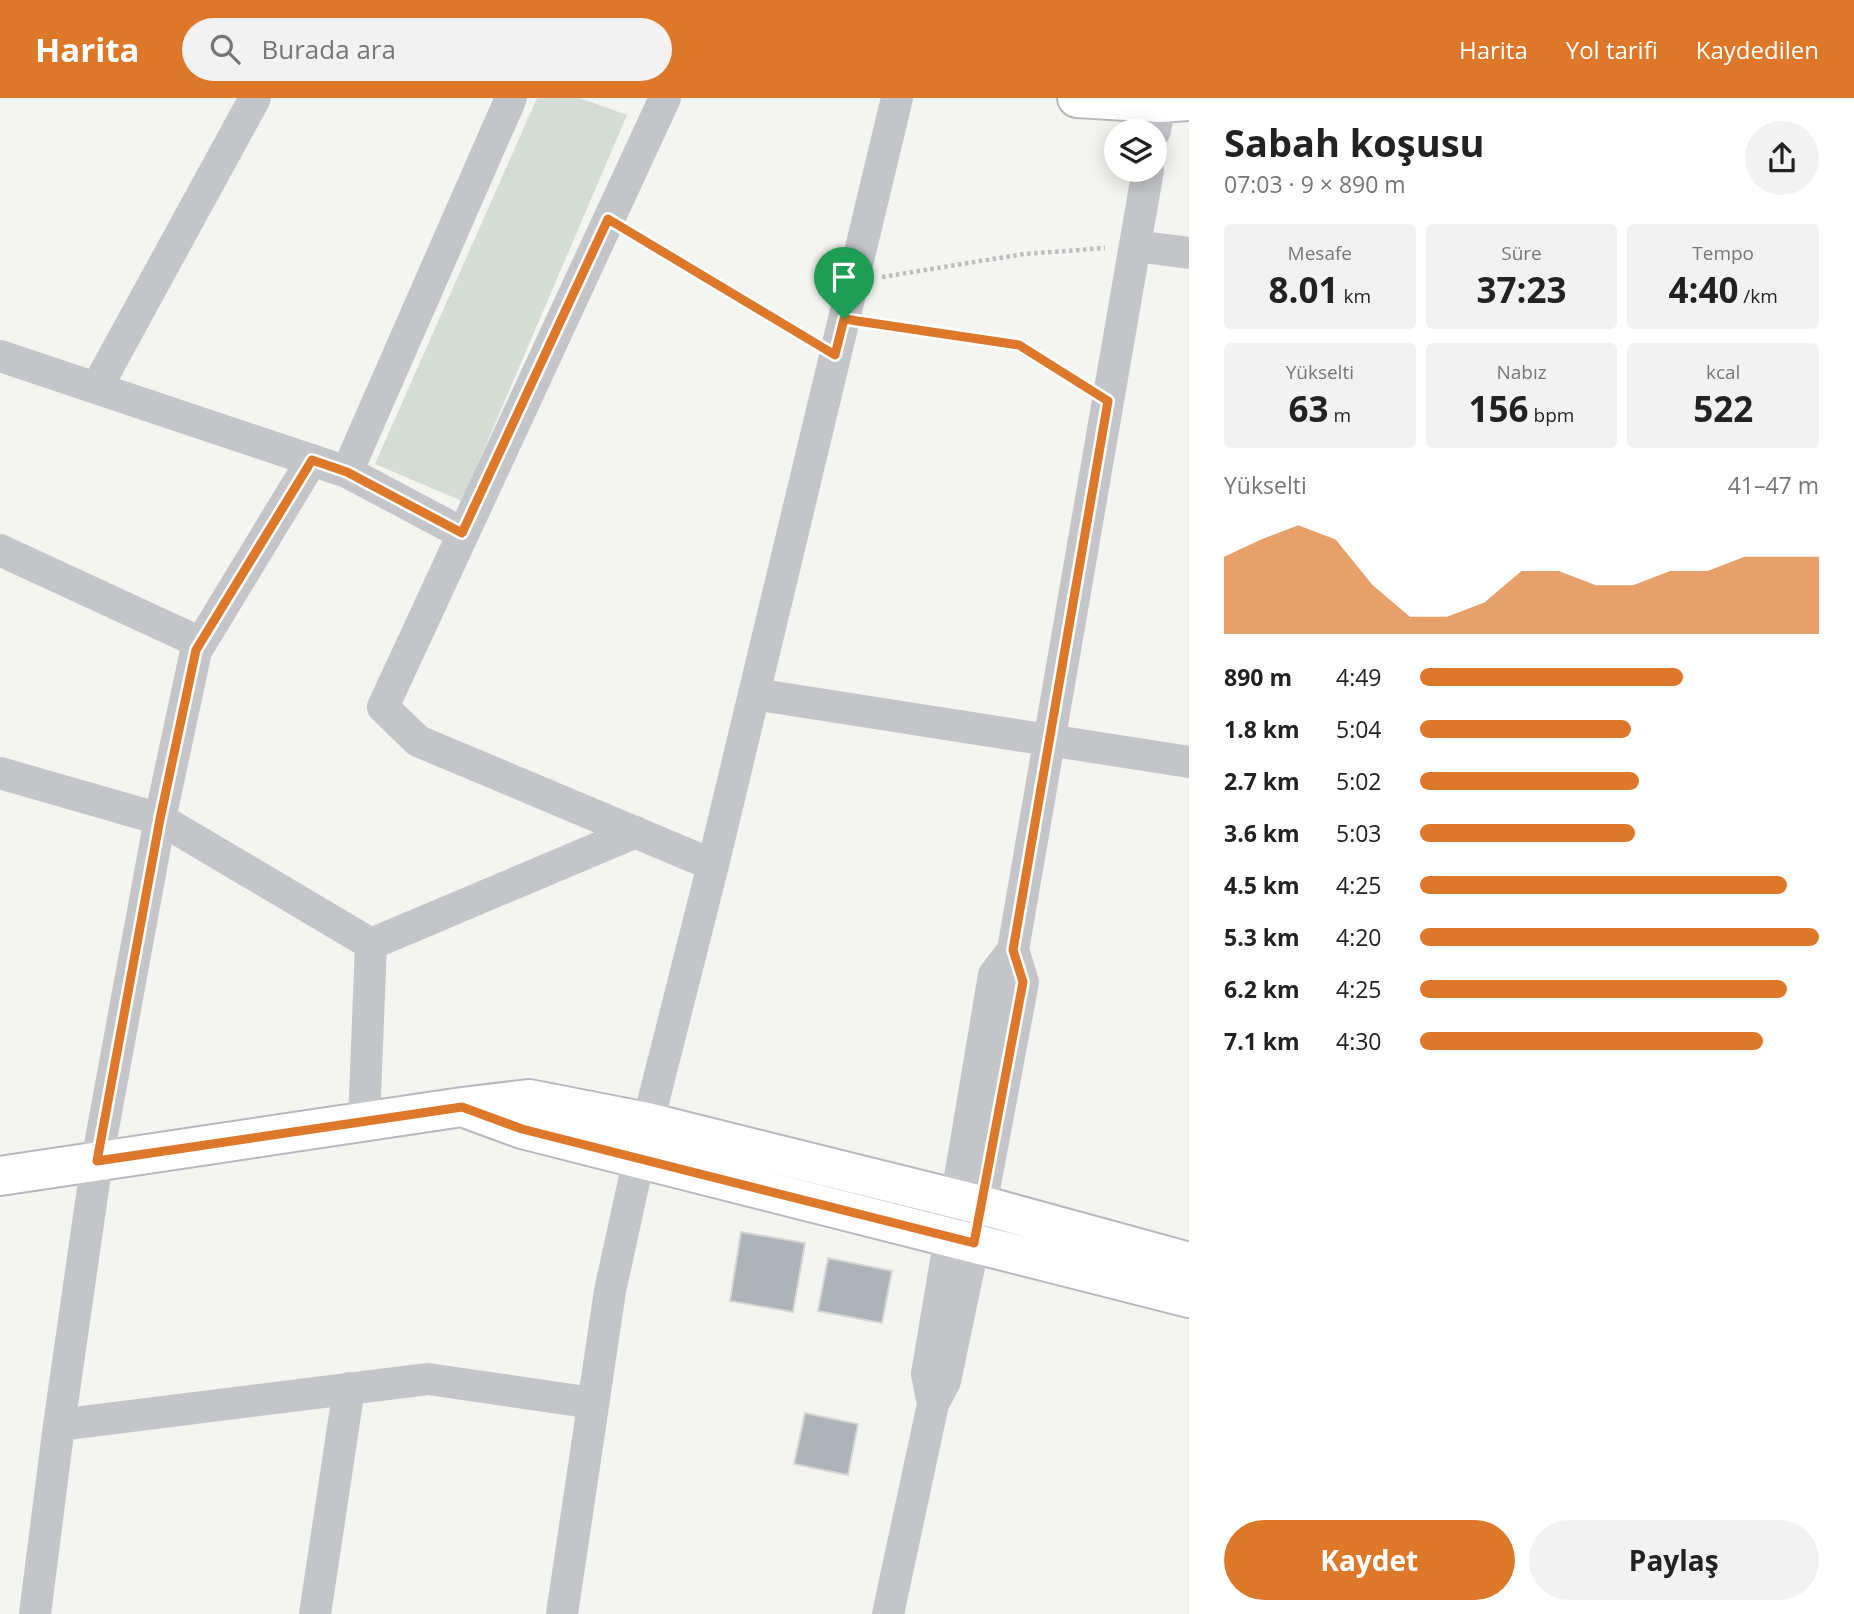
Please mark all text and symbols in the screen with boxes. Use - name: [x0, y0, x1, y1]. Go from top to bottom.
- search box: [182, 18, 672, 81]
- text: Harita: [35, 27, 140, 72]
- icon: search: [206, 30, 244, 68]
- text: Burada ara: [262, 31, 396, 67]
- text: Harita: [1459, 33, 1528, 66]
- text: Yol tarifi: [1566, 33, 1658, 66]
- text: Kaydedilen: [1696, 33, 1819, 66]
- text: Sabah koşusu: [1224, 116, 1485, 168]
- map controls: [1104, 119, 1167, 182]
- button: layers: [1104, 119, 1167, 182]
- button: share: [1745, 121, 1819, 195]
- text: 07:03 · 9 × 890 m: [1224, 168, 1406, 200]
- text: Mesafe: [1288, 240, 1352, 266]
- text: Süre: [1501, 240, 1542, 266]
- text: Tempo: [1692, 240, 1754, 266]
- pin: [814, 247, 874, 319]
- icon: arrive: [825, 258, 863, 296]
- text: 8.01: [1269, 266, 1339, 313]
- text: 37:23: [1476, 266, 1567, 313]
- text: 4:40: [1668, 266, 1738, 313]
- text: km: [1339, 283, 1371, 309]
- text: /km: [1738, 283, 1778, 309]
- text: Yükselti: [1286, 359, 1354, 385]
- text: Nabız: [1496, 359, 1547, 385]
- text: kcal: [1706, 359, 1740, 385]
- text: 63: [1289, 385, 1329, 432]
- text: 156: [1469, 385, 1529, 432]
- text: 522: [1693, 385, 1753, 432]
- text: m: [1329, 402, 1351, 428]
- text: bpm: [1529, 402, 1574, 428]
- text: Yükselti: [1224, 469, 1307, 501]
- text: 41–47 m: [1728, 469, 1819, 501]
- text: 890 m: [1224, 661, 1292, 693]
- text: 4:49: [1336, 661, 1382, 693]
- text: 1.8 km: [1224, 713, 1300, 745]
- text: 5:04: [1336, 713, 1382, 745]
- text: 2.7 km: [1224, 765, 1300, 797]
- text: 5:02: [1336, 765, 1382, 797]
- text: 3.6 km: [1224, 817, 1300, 849]
- text: 5:03: [1336, 817, 1382, 849]
- text: 4.5 km: [1224, 869, 1300, 901]
- text: 4:25: [1336, 869, 1382, 901]
- text: 5.3 km: [1224, 921, 1300, 953]
- text: 4:20: [1336, 921, 1382, 953]
- text: 6.2 km: [1224, 973, 1300, 1005]
- text: 4:25: [1336, 973, 1382, 1005]
- text: 7.1 km: [1224, 1025, 1300, 1057]
- text: 4:30: [1336, 1025, 1382, 1057]
- button: Kaydet: [1224, 1520, 1515, 1600]
- button: Paylaş: [1529, 1520, 1819, 1600]

